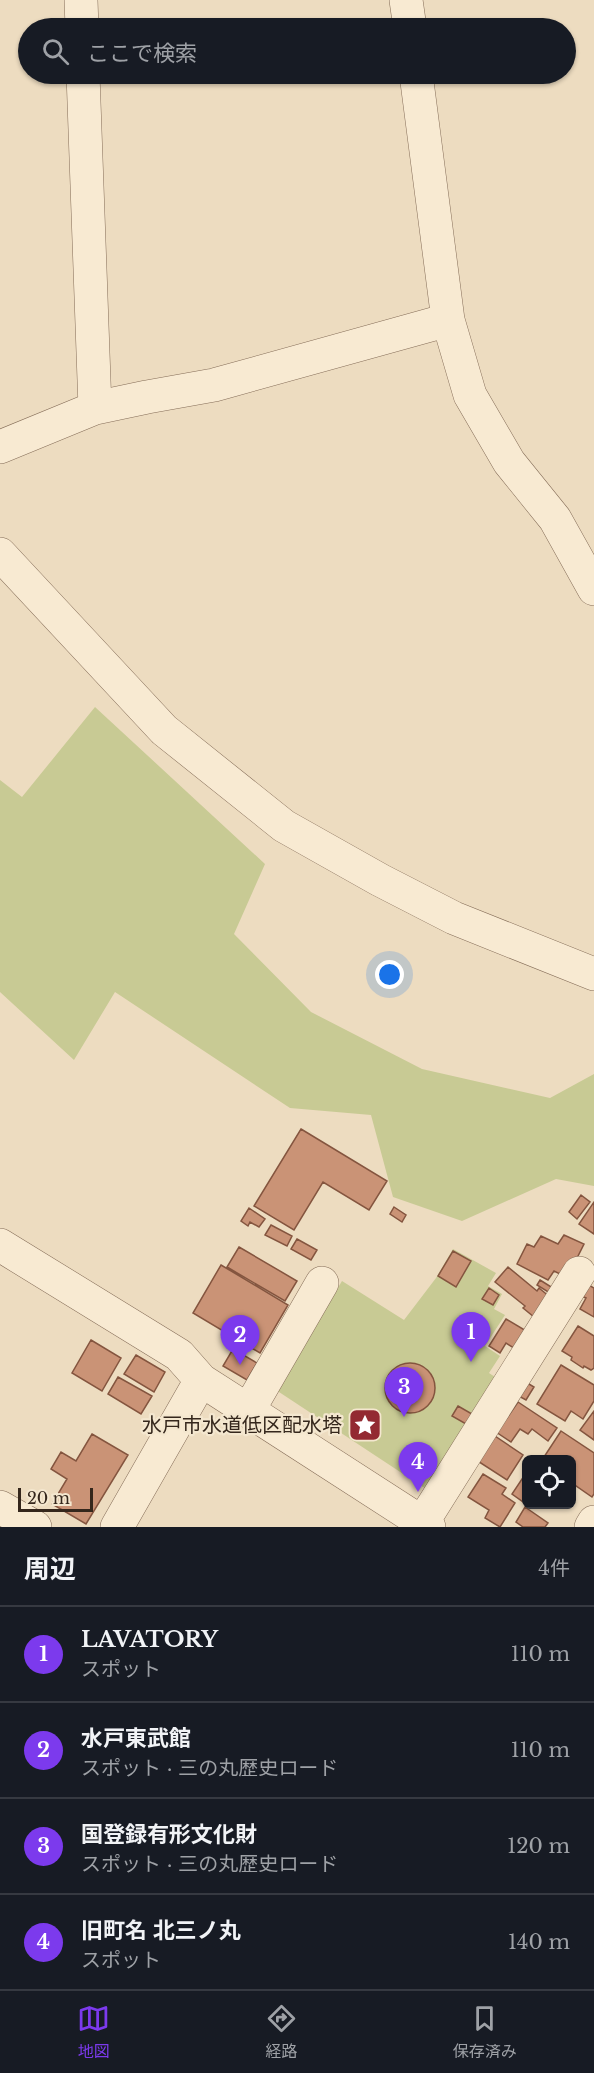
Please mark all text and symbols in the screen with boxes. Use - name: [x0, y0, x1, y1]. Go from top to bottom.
- search box: [18, 18, 576, 84]
- icon: search: [39, 35, 72, 68]
- text: ここで検索: [87, 40, 197, 67]
- your location: [375, 960, 404, 989]
- pin: 1: [452, 1312, 490, 1362]
- pin: 2: [220, 1316, 260, 1365]
- pin: 3: [384, 1368, 424, 1417]
- place icon: 水戸市水道低区配水塔: [347, 1407, 383, 1443]
- place label: 水戸市水道低区配水塔: [142, 1413, 342, 1437]
- pin: 4: [398, 1442, 438, 1492]
- map controls: [522, 1455, 576, 1509]
- button: locate: [522, 1455, 576, 1509]
- scale bar: [18, 1485, 93, 1512]
- text: 20 m: [27, 1488, 70, 1508]
- text: 周辺: [24, 1553, 76, 1585]
- text: 4件: [538, 1556, 570, 1580]
- text: LAVATORY: [81, 1626, 218, 1653]
- text: 1: [39, 1642, 48, 1666]
- text: 110 m: [511, 1642, 570, 1666]
- text: スポット: [81, 1657, 161, 1681]
- text: 水戸東武館: [81, 1725, 191, 1752]
- text: 2: [37, 1738, 50, 1762]
- text: 110 m: [511, 1738, 570, 1762]
- text: スポット · 三の丸歴史ロード: [81, 1756, 338, 1780]
- text: 国登録有形文化財: [81, 1821, 257, 1848]
- text: 3: [37, 1834, 50, 1858]
- text: 120 m: [507, 1834, 570, 1858]
- text: スポット · 三の丸歴史ロード: [81, 1852, 338, 1876]
- text: 旧町名 北三ノ丸: [81, 1917, 241, 1944]
- text: 4: [37, 1930, 50, 1954]
- text: 140 m: [508, 1930, 570, 1954]
- text: スポット: [81, 1948, 161, 1972]
- tab: 地図: [77, 2002, 110, 2062]
- tab: 経路: [265, 2002, 298, 2062]
- tab: 保存済み: [453, 2002, 517, 2062]

